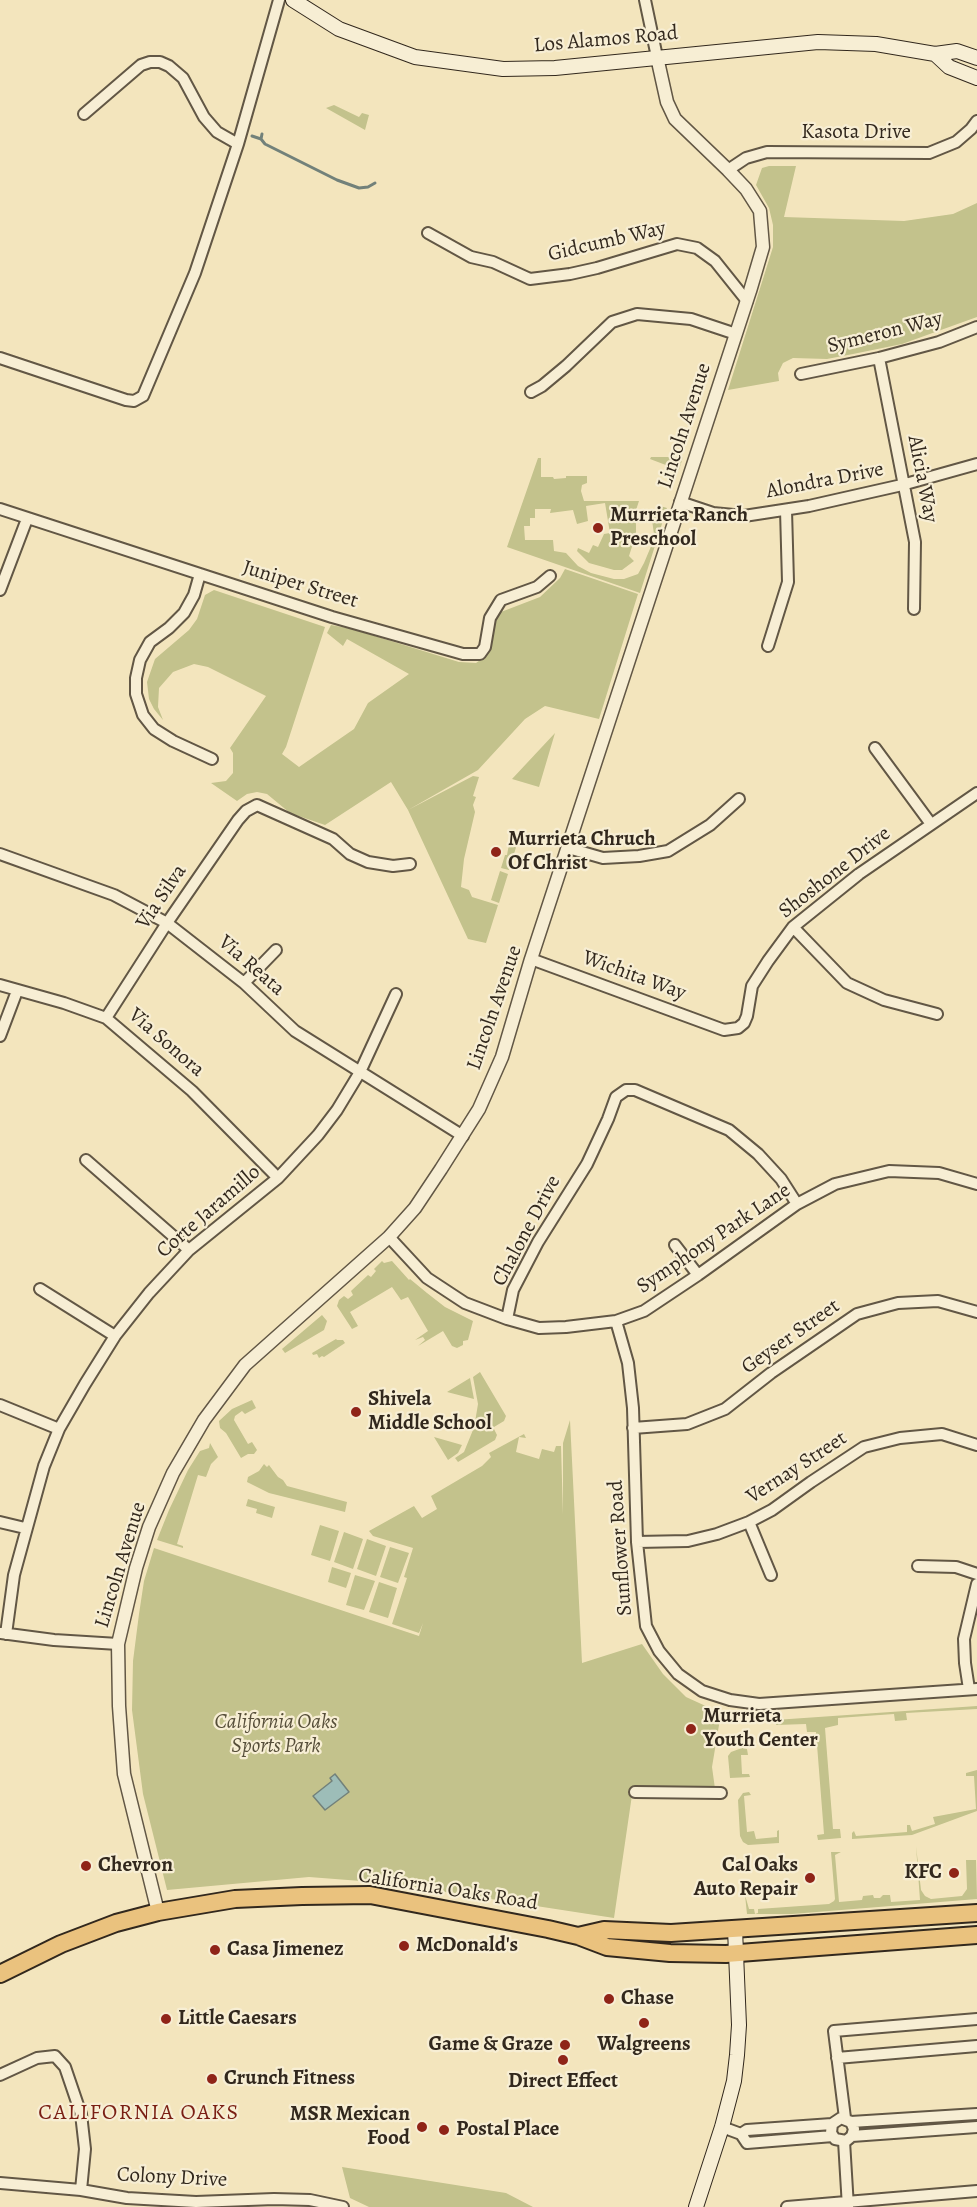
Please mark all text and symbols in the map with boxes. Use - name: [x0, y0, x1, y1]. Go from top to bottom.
- street label: Los Alamos Road: [533, 21, 679, 59]
- street label: Kasota Drive: [801, 120, 911, 146]
- street label: Gidcumb Way: [546, 216, 668, 268]
- street label: Symeron Way: [825, 307, 945, 359]
- street label: Lincoln Avenue: [653, 360, 717, 492]
- street label: Alicia Way: [901, 433, 943, 525]
- street label: Alondra Drive: [764, 457, 886, 505]
- place label: Murrieta Ranch Preschool: [610, 503, 748, 553]
- marker: Murrieta Ranch Preschool: [591, 521, 605, 535]
- street label: Juniper Street: [239, 556, 361, 614]
- street label: Shoshone Drive: [774, 822, 896, 924]
- place label: Murrieta Chruch Of Christ: [508, 827, 656, 877]
- marker: Murrieta Chruch Of Christ: [489, 845, 503, 859]
- street label: Via Silva: [131, 860, 193, 934]
- street label: Via Reata: [213, 930, 289, 1002]
- street label: Lincoln Avenue: [462, 942, 528, 1074]
- street label: Wichita Way: [579, 946, 689, 1006]
- street label: Via Sonora: [123, 1003, 209, 1083]
- street label: Corte Jaramillo: [152, 1160, 266, 1264]
- street label: Chalone Drive: [487, 1171, 567, 1291]
- street label: Symphony Park Lane: [632, 1178, 796, 1300]
- street label: Geyser Street: [737, 1294, 845, 1380]
- place label: Shivela Middle School: [368, 1387, 492, 1437]
- marker: Shivela Middle School: [349, 1405, 363, 1419]
- street label: Vernay Street: [742, 1426, 852, 1510]
- street label: Sunflower Road: [604, 1479, 638, 1617]
- street label: Lincoln Avenue: [90, 1499, 152, 1631]
- place label: Murrieta Youth Center: [703, 1704, 818, 1754]
- park label: California Oaks Sports Park: [215, 1710, 337, 1760]
- marker: Murrieta Youth Center: [684, 1722, 698, 1736]
- place label: Chevron: [98, 1853, 173, 1879]
- place label: Cal Oaks Auto Repair: [694, 1853, 798, 1903]
- marker: Chevron: [79, 1859, 93, 1873]
- place label: KFC: [904, 1860, 942, 1886]
- street label: California Oaks Road: [356, 1863, 540, 1917]
- marker: KFC: [947, 1866, 961, 1880]
- marker: Cal Oaks Auto Repair: [803, 1871, 817, 1885]
- place label: McDonald's: [416, 1933, 518, 1959]
- place label: Casa Jimenez: [227, 1937, 344, 1963]
- marker: McDonald's: [397, 1939, 411, 1953]
- marker: Casa Jimenez: [208, 1943, 222, 1957]
- place label: Chase: [621, 1986, 674, 2012]
- marker: Chase: [602, 1992, 616, 2006]
- place label: Little Caesars: [178, 2006, 297, 2032]
- marker: Little Caesars: [159, 2012, 173, 2026]
- marker: Walgreens: [637, 2016, 651, 2030]
- place label: Game & Graze: [428, 2032, 553, 2058]
- place label: Walgreens: [597, 2032, 691, 2058]
- marker: Game & Graze: [558, 2038, 572, 2052]
- marker: Direct Effect: [556, 2053, 570, 2067]
- place label: Crunch Fitness: [224, 2066, 355, 2092]
- place label: Direct Effect: [508, 2069, 618, 2095]
- marker: Crunch Fitness: [205, 2072, 219, 2086]
- district label: CALIFORNIA OAKS: [38, 2101, 240, 2127]
- place label: MSR Mexican Food: [290, 2102, 410, 2152]
- place label: Postal Place: [456, 2117, 559, 2143]
- marker: MSR Mexican Food: [415, 2120, 429, 2134]
- marker: Postal Place: [437, 2123, 451, 2137]
- street label: Colony Drive: [116, 2163, 228, 2193]

